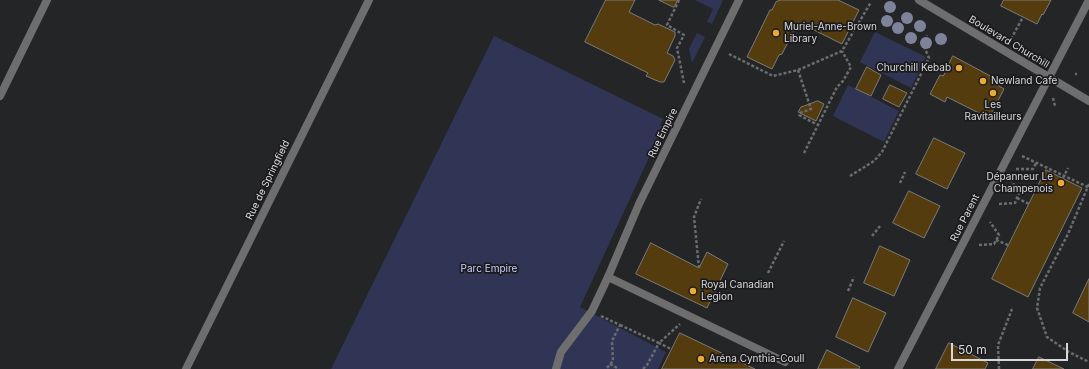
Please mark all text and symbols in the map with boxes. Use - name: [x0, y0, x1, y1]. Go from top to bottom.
- street label: Boulevard Churchill: [967, 13, 1051, 71]
- place label: Muriel-Anne-Brown Library: [784, 21, 877, 44]
- marker: Muriel-Anne-Brown Library: [771, 28, 781, 38]
- place label: Churchill Kebab: [876, 62, 951, 74]
- marker: Churchill Kebab: [954, 63, 964, 73]
- place label: Newland Cafe: [991, 75, 1057, 87]
- marker: Newland Cafe: [978, 76, 988, 86]
- marker: Les Ravitailleurs: [988, 88, 998, 98]
- place label: Les Ravitailleurs: [965, 99, 1021, 122]
- street label: Rue Empire: [646, 106, 680, 160]
- street label: Rue de Springfield: [243, 138, 293, 222]
- place label: Dépanneur Le Champenois: [986, 171, 1053, 194]
- marker: Dépanneur Le Champenois: [1056, 178, 1066, 188]
- street label: Rue Parent: [948, 192, 982, 244]
- park label: Parc Empire: [461, 263, 517, 275]
- place label: Royal Canadian Legion: [701, 279, 774, 302]
- marker: Royal Canadian Legion: [688, 286, 698, 296]
- scale bar: [953, 335, 1070, 361]
- text: 50 m: [958, 342, 987, 357]
- place label: Aréna Cynthia-Coull: [709, 353, 804, 365]
- marker: Aréna Cynthia-Coull: [696, 354, 706, 364]

